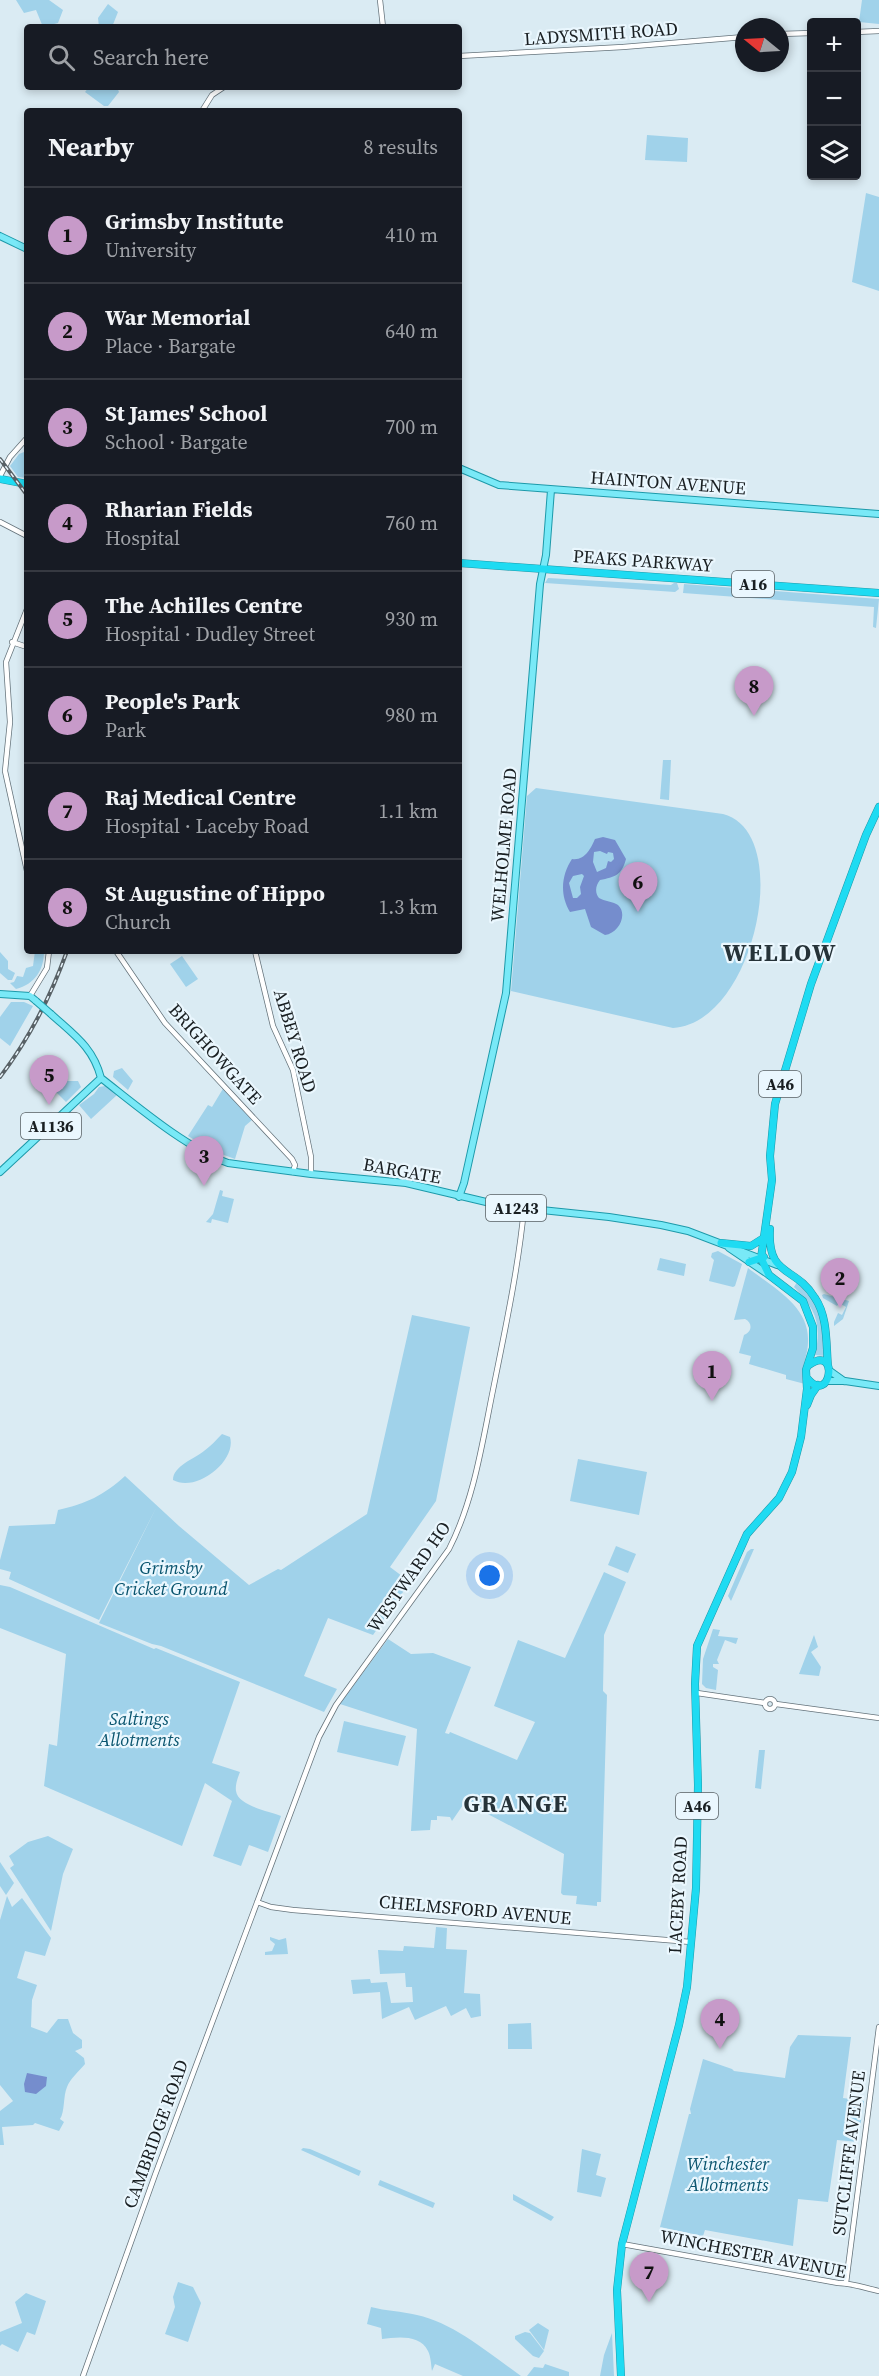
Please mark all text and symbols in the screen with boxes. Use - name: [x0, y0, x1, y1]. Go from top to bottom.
- street label: LADYSMITH ROAD: [523, 16, 679, 51]
- north arrow: [735, 18, 789, 72]
- map controls: [807, 18, 861, 180]
- button: +: [807, 18, 861, 72]
- search box: [24, 24, 462, 90]
- icon: search: [45, 41, 78, 74]
- text: Search here: [93, 42, 209, 72]
- button: −: [807, 72, 861, 126]
- button: layers: [807, 126, 861, 180]
- text: Nearby: [48, 129, 134, 165]
- text: 8 results: [363, 133, 438, 161]
- text: Grimsby Institute: [105, 206, 284, 236]
- text: 1: [62, 221, 73, 249]
- text: 410 m: [385, 221, 438, 249]
- text: University: [105, 236, 196, 264]
- text: War Memorial: [105, 302, 250, 332]
- text: 2: [62, 317, 73, 345]
- text: 640 m: [385, 317, 438, 345]
- text: Place · Bargate: [105, 332, 236, 360]
- text: St James' School: [105, 398, 267, 428]
- text: 3: [62, 413, 73, 441]
- text: 700 m: [385, 413, 438, 441]
- text: School · Bargate: [105, 428, 248, 456]
- street label: HAINTON AVENUE: [589, 465, 747, 500]
- text: Rharian Fields: [105, 494, 253, 524]
- text: 4: [62, 509, 73, 537]
- text: 760 m: [385, 509, 438, 537]
- text: Hospital: [105, 524, 180, 552]
- street label: PEAKS PARKWAY: [572, 543, 715, 578]
- road number: A16: [732, 571, 774, 597]
- text: The Achilles Centre: [105, 590, 303, 620]
- text: 5: [62, 605, 73, 633]
- text: 930 m: [385, 605, 438, 633]
- text: Hospital · Dudley Street: [105, 620, 315, 648]
- pin: 8: [734, 666, 774, 716]
- text: People's Park: [105, 686, 240, 716]
- text: 6: [62, 701, 73, 729]
- text: 980 m: [385, 701, 438, 729]
- text: Park: [105, 716, 146, 744]
- street label: WELHOLME ROAD: [484, 767, 523, 923]
- text: Raj Medical Centre: [105, 782, 296, 812]
- text: 7: [62, 797, 73, 825]
- text: 1.1 km: [378, 797, 438, 825]
- text: Hospital · Laceby Road: [105, 812, 309, 840]
- pin: 6: [618, 862, 658, 912]
- text: St Augustine of Hippo: [105, 878, 325, 908]
- text: 8: [62, 893, 73, 921]
- text: 1.3 km: [378, 893, 438, 921]
- text: Church: [105, 908, 171, 936]
- district label: WELLOW: [723, 936, 837, 969]
- street label: ABBEY ROAD: [268, 986, 323, 1096]
- street label: BRIGHOWGATE: [163, 998, 268, 1110]
- pin: 5: [29, 1056, 68, 1105]
- road number: A46: [759, 1071, 801, 1097]
- road number: A1136: [21, 1113, 81, 1139]
- pin: 3: [184, 1136, 224, 1186]
- street label: BARGATE: [361, 1151, 443, 1190]
- road number: A1243: [486, 1195, 546, 1221]
- pin: 2: [820, 1258, 860, 1308]
- pin: 1: [692, 1352, 732, 1401]
- street label: WESTWARD HO: [361, 1516, 456, 1637]
- park label: Grimsby Cricket Ground: [114, 1555, 228, 1601]
- your location: [475, 1561, 504, 1590]
- park label: Saltings Allotments: [98, 1706, 180, 1752]
- district label: GRANGE: [464, 1787, 568, 1820]
- road number: A46: [676, 1793, 718, 1819]
- street label: LACEBY ROAD: [662, 1836, 693, 1954]
- street label: CHELMSFORD AVENUE: [378, 1889, 572, 1930]
- pin: 4: [700, 2000, 740, 2049]
- street label: CAMBRIDGE ROAD: [117, 2056, 194, 2212]
- street label: SUTCLIFFE AVENUE: [826, 2069, 871, 2237]
- park label: Winchester Allotments: [687, 2151, 770, 2197]
- street label: WINCHESTER AVENUE: [658, 2223, 849, 2284]
- pin: 7: [630, 2252, 668, 2302]

